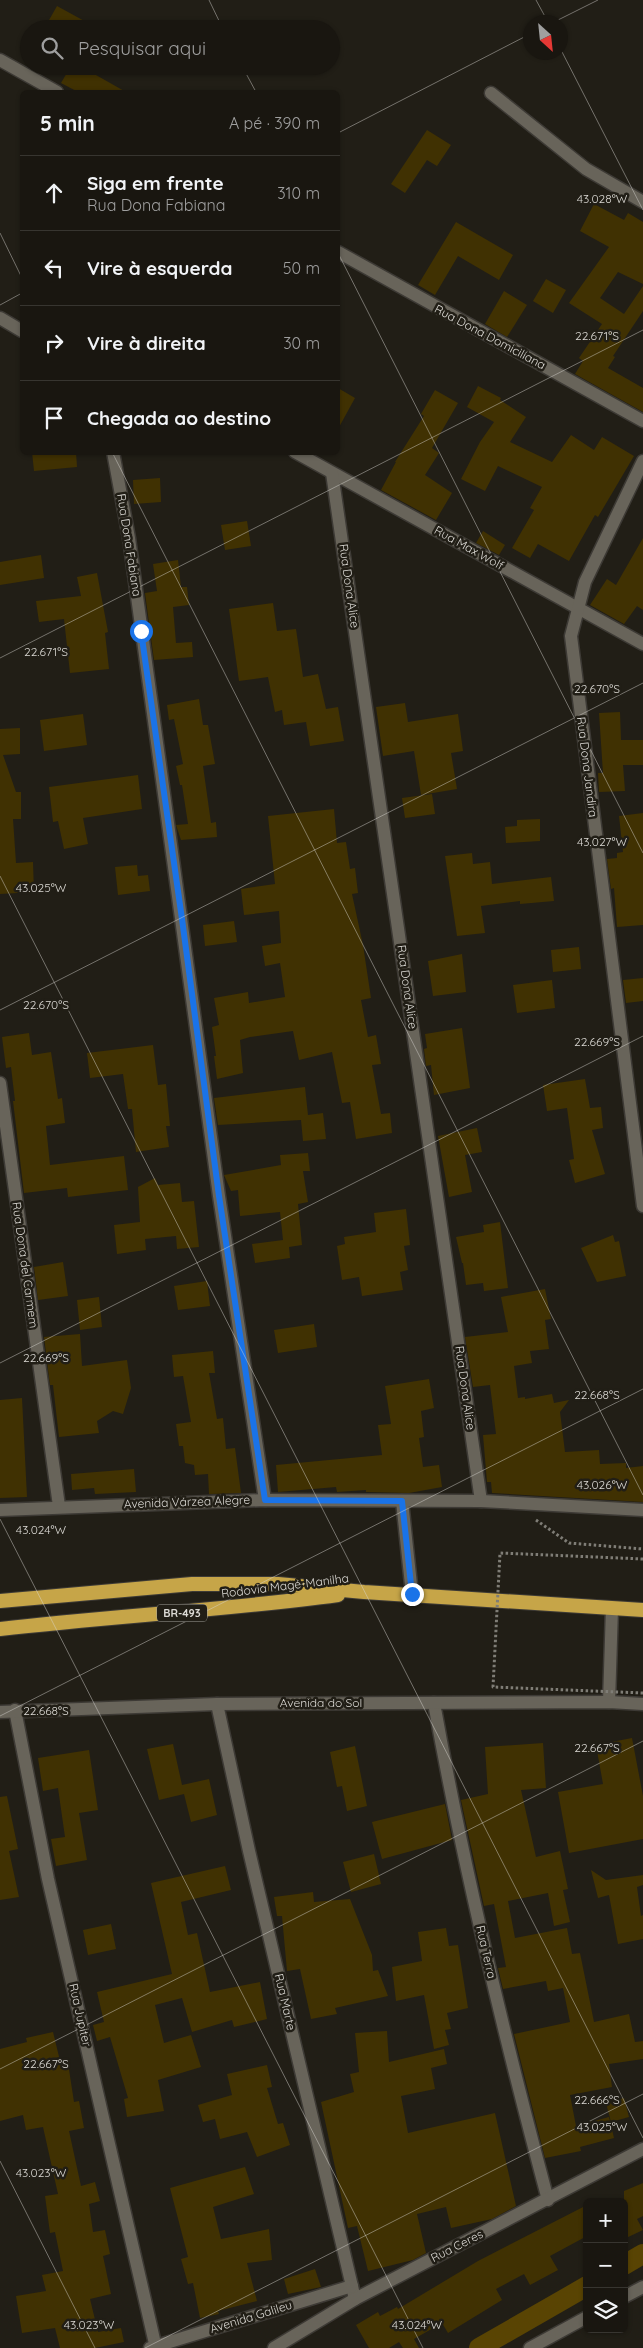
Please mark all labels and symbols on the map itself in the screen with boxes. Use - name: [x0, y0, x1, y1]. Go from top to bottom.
- north arrow: [523, 15, 568, 60]
- text: 43.028°W: [577, 191, 628, 206]
- street label: Rua Dona Domiciliana: [432, 301, 548, 372]
- text: 22.671°S: [575, 328, 619, 343]
- street label: Rua Dona Fabiana: [114, 492, 145, 597]
- street label: Rua Max Wolf: [432, 522, 507, 573]
- street label: Rua Dona Alice: [336, 543, 363, 629]
- route start: [130, 620, 153, 643]
- text: 22.671°S: [24, 644, 68, 659]
- text: 22.670°S: [574, 681, 620, 696]
- street label: Rua Dona Jandira: [574, 716, 601, 818]
- text: 43.027°W: [577, 834, 627, 849]
- text: 43.025°W: [16, 880, 67, 895]
- street label: Rua Dona Alice: [394, 944, 421, 1030]
- text: 22.670°S: [23, 997, 69, 1012]
- text: 22.669°S: [574, 1034, 620, 1049]
- street label: Rua Dona del Carmem: [9, 1201, 42, 1329]
- street label: Rua Dona Alice: [452, 1345, 479, 1431]
- text: 22.669°S: [23, 1350, 69, 1365]
- text: 22.668°S: [574, 1387, 620, 1402]
- text: 43.026°W: [577, 1477, 628, 1492]
- street label: Avenida Várzea Alegre: [124, 1492, 251, 1511]
- text: 43.024°W: [16, 1522, 67, 1537]
- street label: Rodovia Magé-Manilha: [220, 1570, 350, 1601]
- route end: [401, 1583, 424, 1606]
- road number: BR-493: [157, 1605, 207, 1622]
- street label: Avenida do Sol: [280, 1695, 362, 1710]
- text: 22.668°S: [23, 1703, 69, 1718]
- text: 22.667°S: [574, 1740, 620, 1755]
- street label: Rua Terra: [473, 1924, 500, 1980]
- street label: Rua Marte: [272, 1972, 299, 2032]
- street label: Rua Jupiter: [66, 1982, 95, 2048]
- text: 22.667°S: [23, 2056, 69, 2071]
- text: 22.666°S: [574, 2092, 620, 2107]
- text: 43.025°W: [577, 2119, 628, 2134]
- text: 43.023°W: [16, 2165, 67, 2180]
- street label: Rua Ceres: [428, 2226, 486, 2265]
- street label: Avenida Galileu: [208, 2297, 294, 2336]
- text: 43.023°W: [64, 2317, 115, 2332]
- text: 43.024°W: [392, 2317, 443, 2332]

